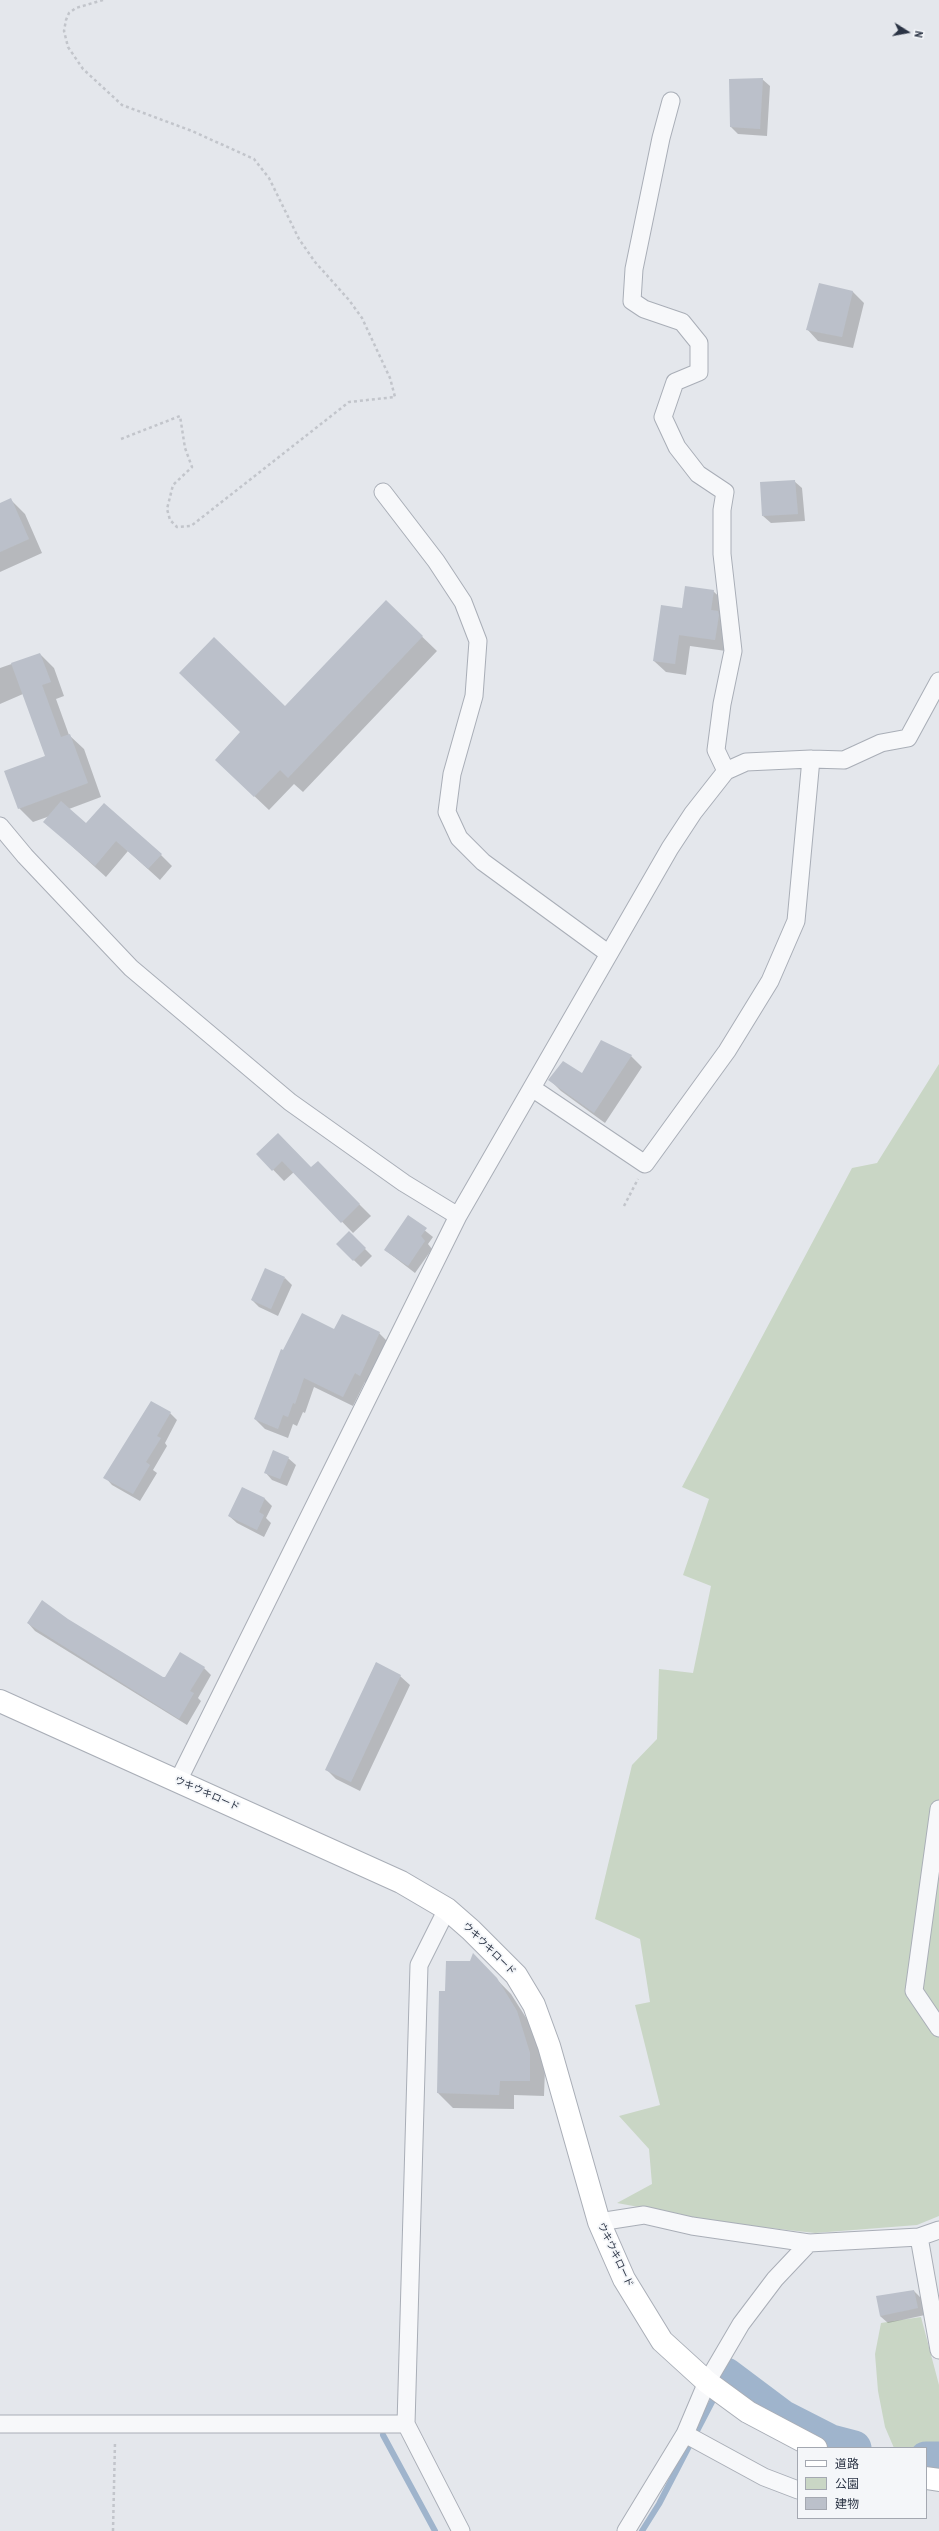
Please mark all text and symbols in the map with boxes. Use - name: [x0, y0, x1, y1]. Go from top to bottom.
- north arrow: [887, 12, 927, 52]
- text: N: [911, 30, 926, 39]
- street label: ウキウキロード: [173, 1774, 241, 1814]
- street label: ウキウキロード: [460, 1920, 518, 1978]
- street label: ウキウキロード: [595, 2221, 635, 2289]
- legend: [797, 2447, 927, 2519]
- text: 道路: [835, 2456, 859, 2472]
- text: 公園: [835, 2476, 859, 2492]
- text: 建物: [835, 2496, 859, 2512]

